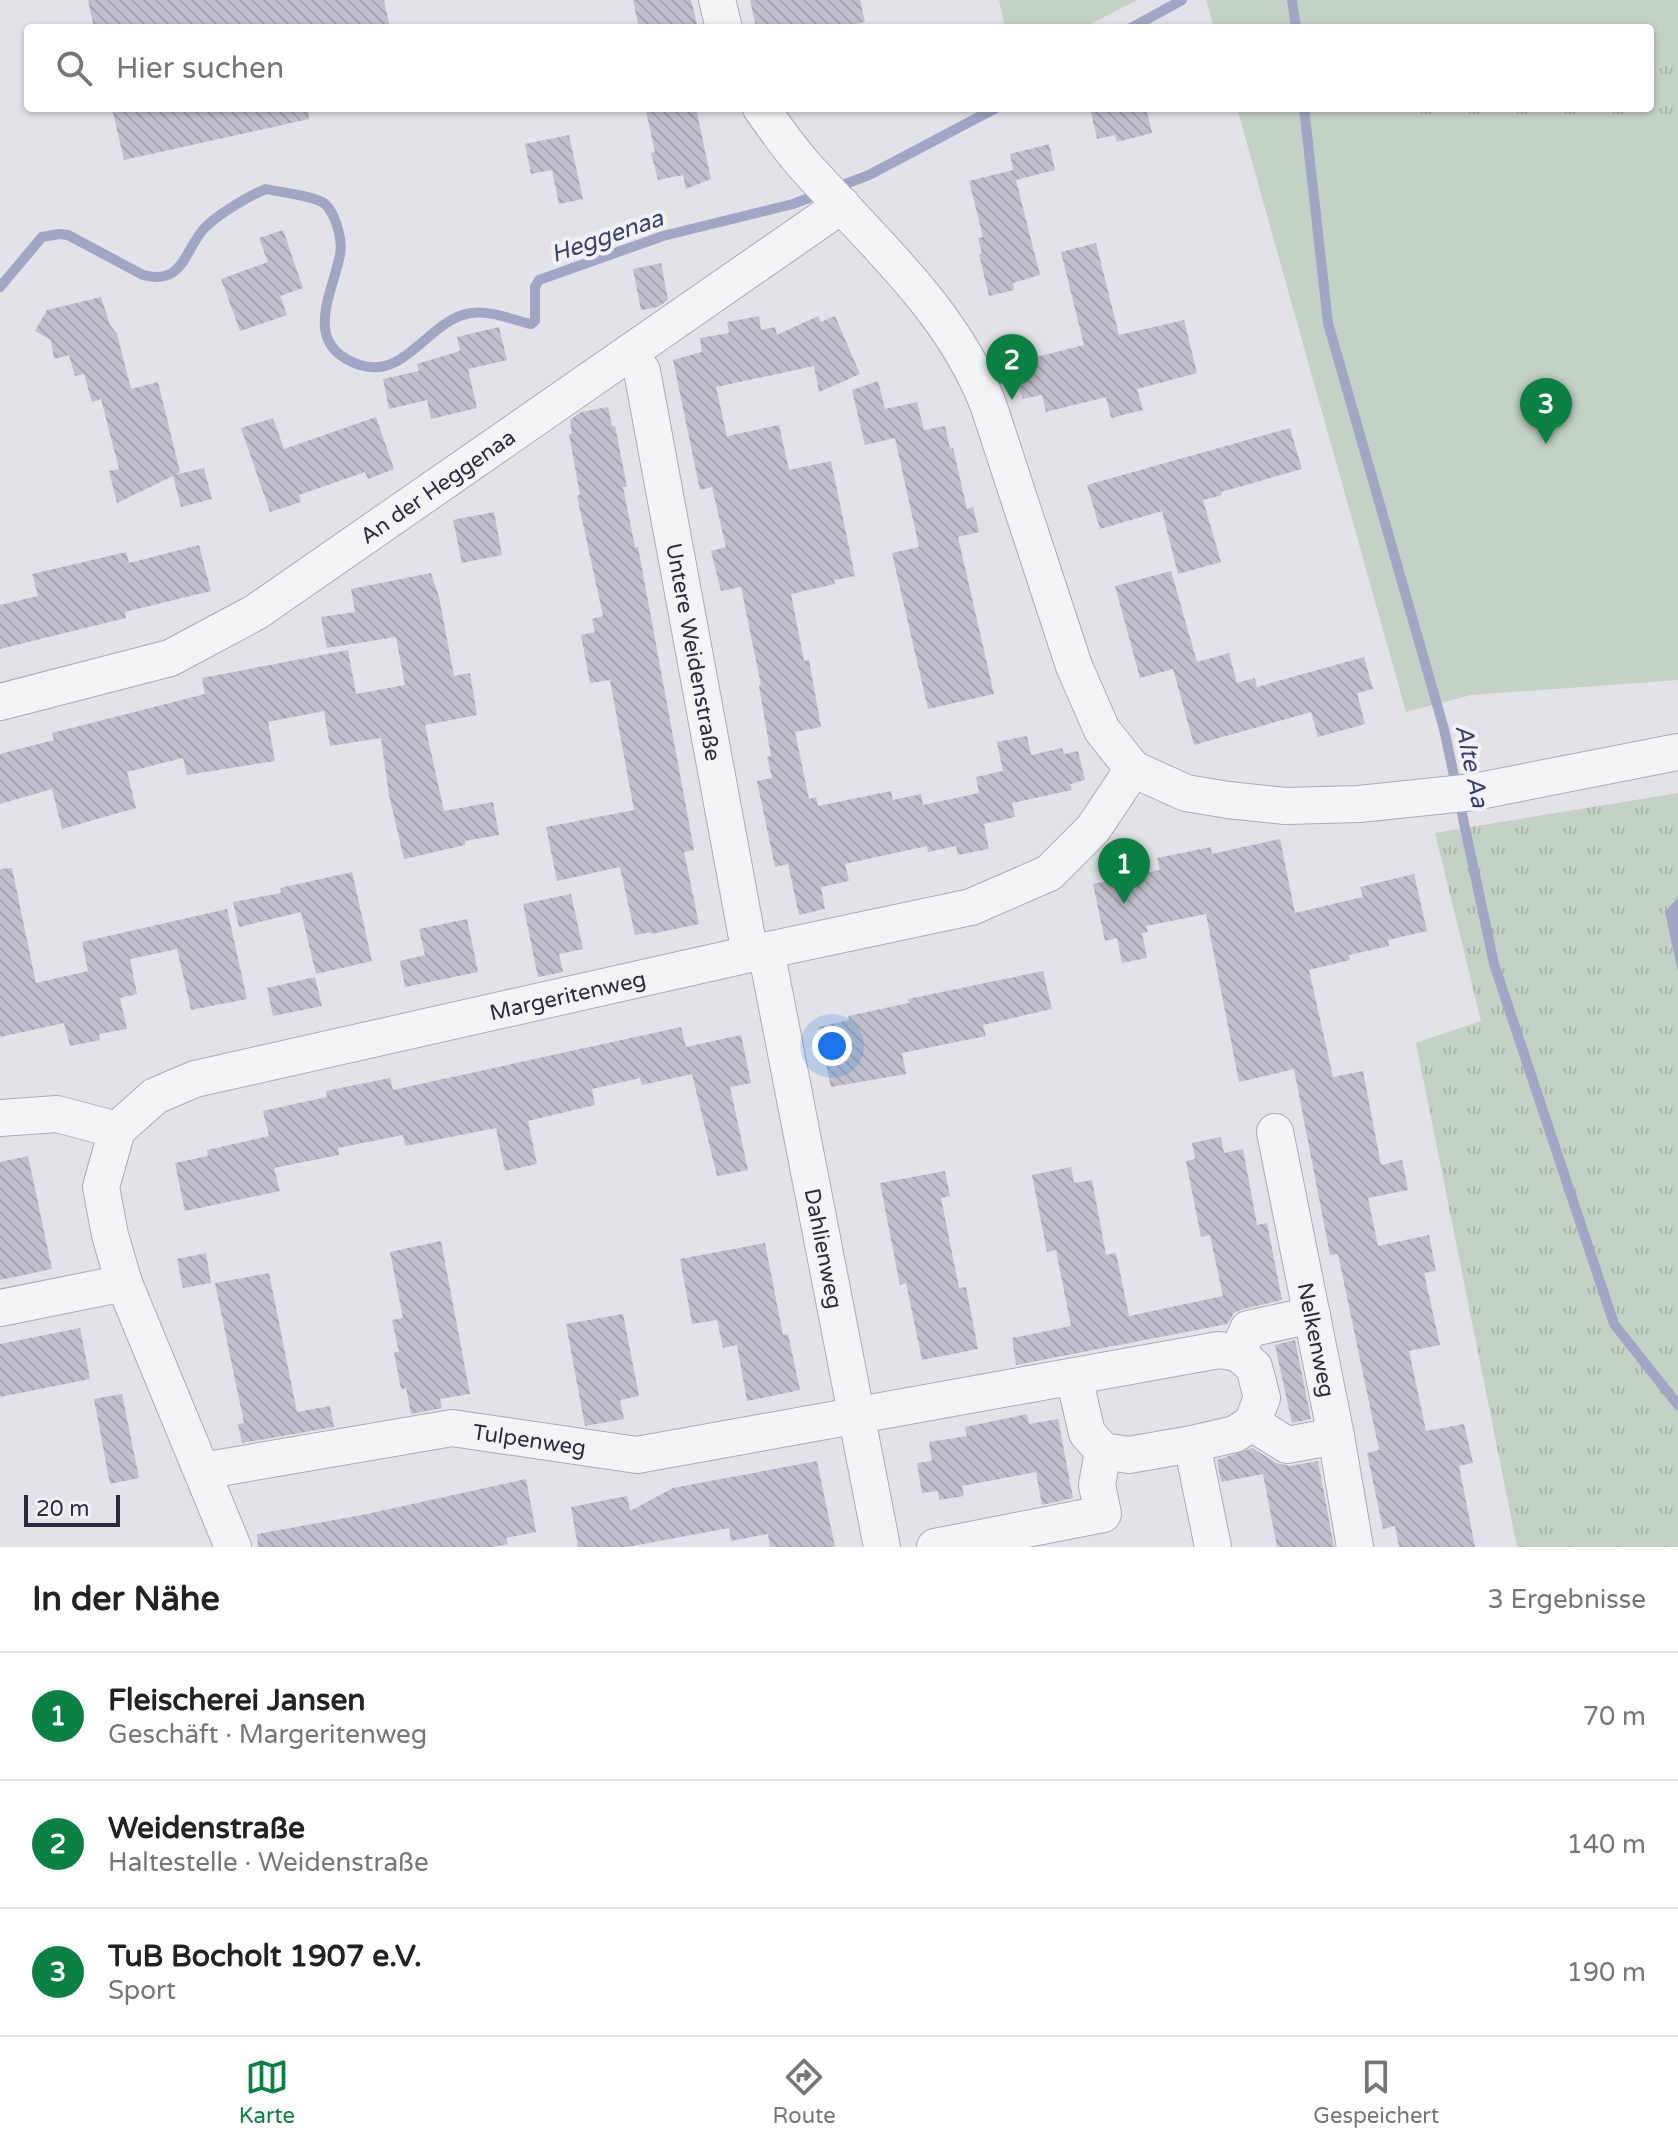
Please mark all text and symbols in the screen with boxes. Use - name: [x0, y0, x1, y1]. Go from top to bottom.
- search box: [24, 24, 1654, 112]
- icon: search: [52, 46, 96, 90]
- text: Hier suchen: [116, 50, 284, 87]
- water label: Heggenaa: [547, 204, 668, 269]
- pin: 2: [986, 334, 1038, 400]
- pin: 3: [1520, 378, 1572, 444]
- street label: An der Heggenaa: [355, 424, 521, 550]
- street label: Untere Weidenstraße: [660, 541, 726, 763]
- water label: Alte Aa: [1449, 722, 1495, 811]
- pin: 1: [1098, 838, 1150, 904]
- street label: Margeritenweg: [487, 966, 648, 1026]
- your location: [812, 1026, 852, 1066]
- street label: Dahlienweg: [799, 1186, 847, 1311]
- street label: Nelkenweg: [1292, 1280, 1340, 1400]
- street label: Tulpenweg: [471, 1419, 588, 1461]
- scale bar: [24, 1491, 120, 1527]
- text: 20 m: [36, 1496, 90, 1522]
- text: In der Nähe: [32, 1579, 220, 1620]
- text: 3 Ergebnisse: [1487, 1584, 1646, 1615]
- text: Fleischerei Jansen: [108, 1682, 366, 1719]
- text: 1: [50, 1701, 66, 1732]
- text: 70 m: [1583, 1701, 1646, 1732]
- text: Geschäft · Margeritenweg: [108, 1719, 427, 1750]
- text: Weidenstraße: [108, 1810, 305, 1847]
- text: 2: [50, 1829, 66, 1860]
- text: 140 m: [1566, 1829, 1646, 1860]
- text: Haltestelle · Weidenstraße: [108, 1847, 429, 1878]
- text: TuB Bocholt 1907 e.V.: [108, 1938, 422, 1975]
- text: 3: [50, 1957, 66, 1988]
- text: 190 m: [1566, 1957, 1646, 1988]
- text: Sport: [108, 1975, 176, 2006]
- tab: Karte: [239, 2055, 295, 2129]
- tab: Route: [773, 2055, 836, 2129]
- tab: Gespeichert: [1313, 2055, 1439, 2129]

